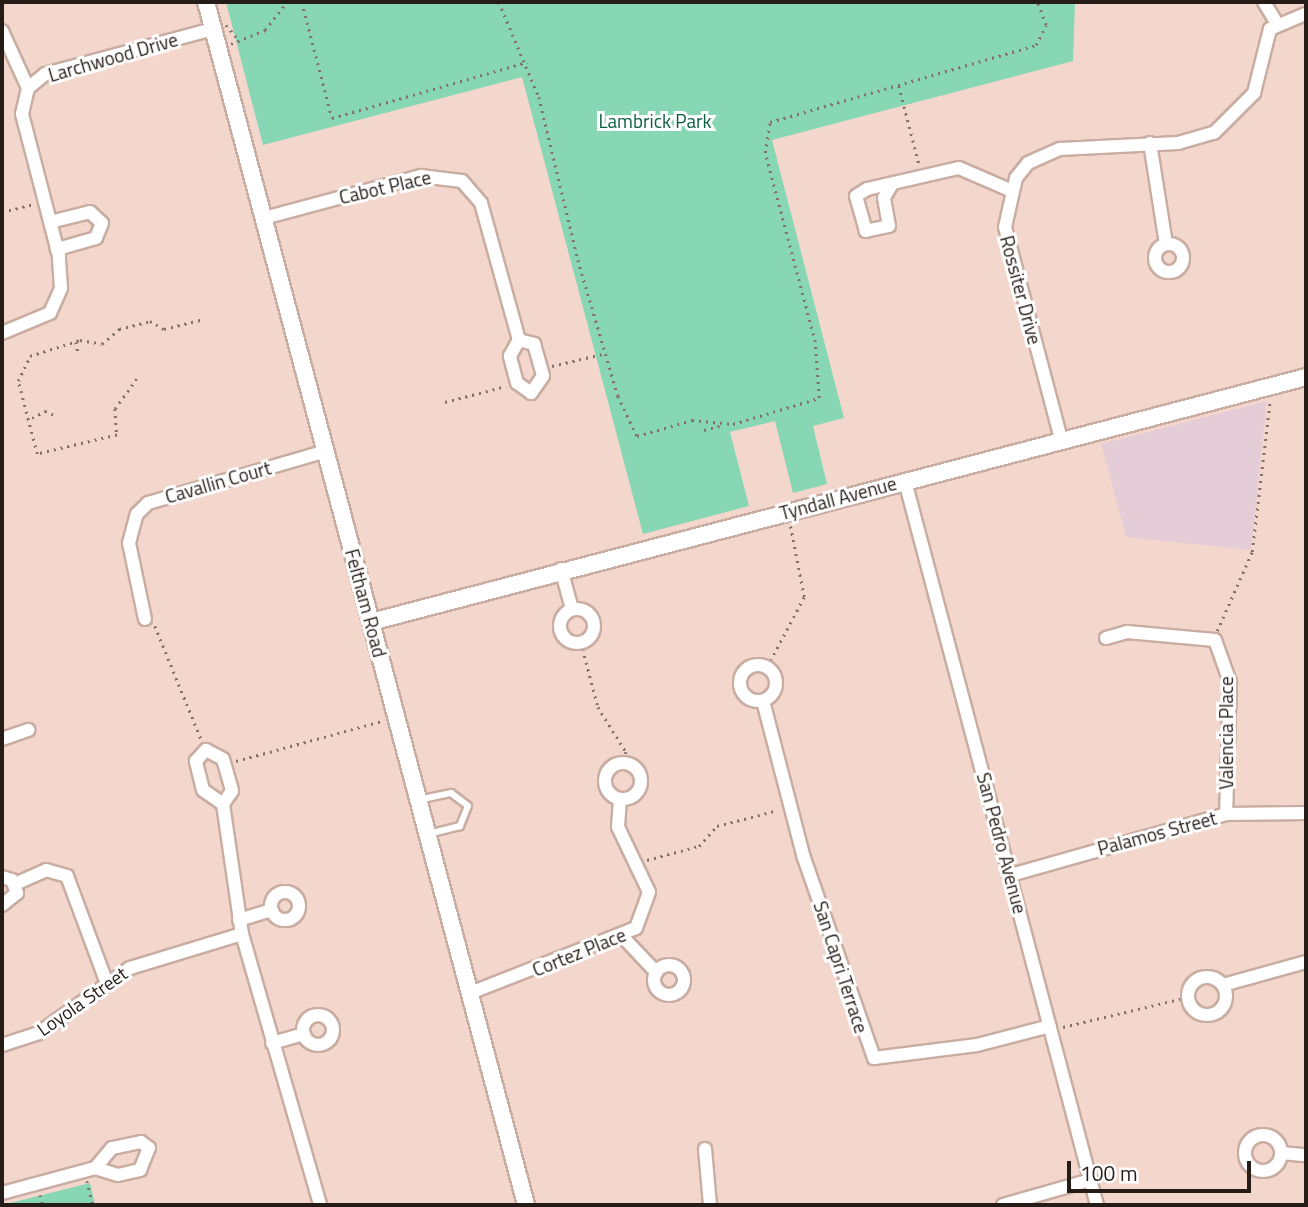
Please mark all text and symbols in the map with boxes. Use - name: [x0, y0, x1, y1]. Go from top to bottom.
- street label: Larchwood Drive: [46, 28, 180, 86]
- park label: Lambrick Park: [598, 110, 712, 132]
- street label: Cabot Place: [337, 165, 433, 209]
- street label: Rossiter Drive: [995, 233, 1047, 347]
- street label: Cavallin Court: [162, 456, 274, 508]
- street label: Tyndall Avenue: [777, 471, 899, 525]
- street label: Feltham Road: [341, 546, 391, 660]
- street label: Valencia Place: [1215, 676, 1237, 790]
- street label: San Pedro Avenue: [972, 770, 1032, 916]
- street label: Palamos Street: [1095, 806, 1219, 860]
- street label: San Capri Terrace: [809, 898, 873, 1036]
- street label: Cortez Place: [529, 923, 629, 981]
- street label: Loyola Street: [32, 962, 132, 1040]
- scale bar: [1070, 1148, 1254, 1192]
- text: 100 m: [1080, 1157, 1137, 1189]

